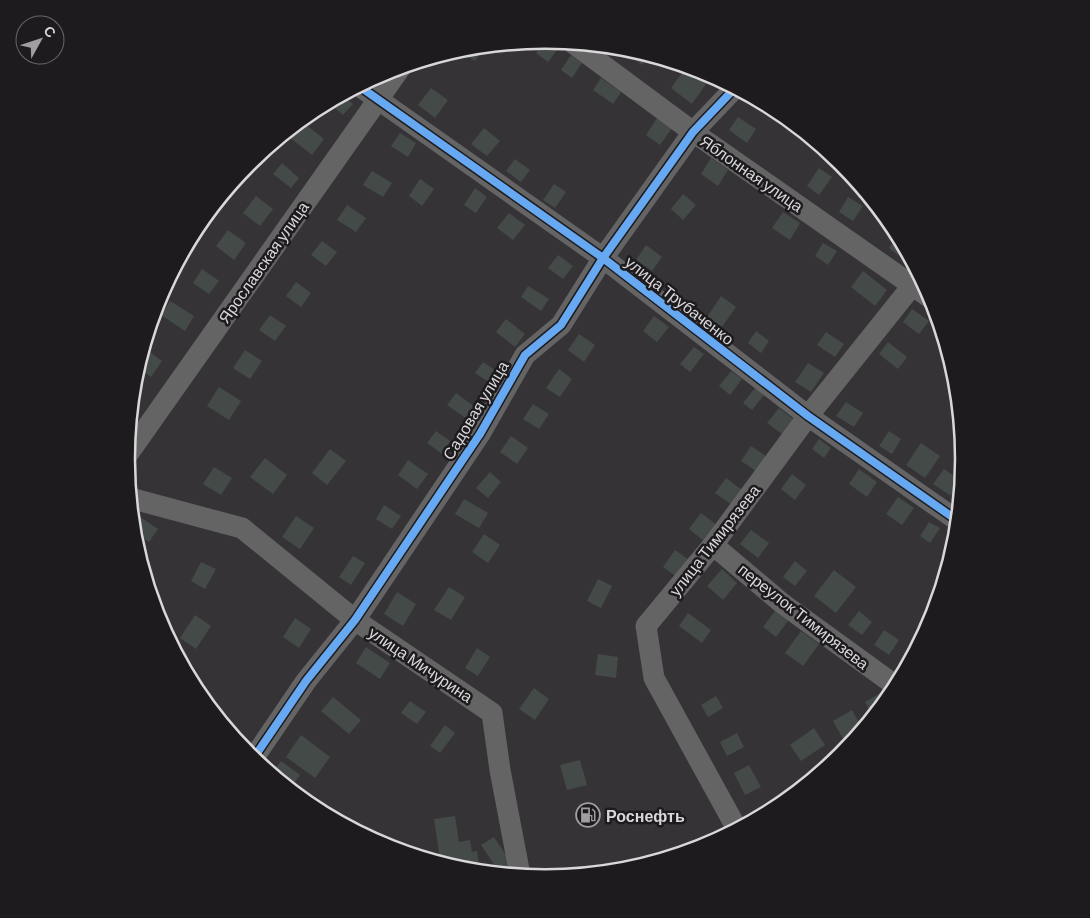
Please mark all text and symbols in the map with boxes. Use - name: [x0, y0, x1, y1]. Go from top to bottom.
- north arrow: [15, 15, 65, 65]
- text: С: [41, 22, 60, 41]
- street label: Яблонная улица: [697, 131, 807, 215]
- street label: Ярославская улица: [214, 197, 312, 326]
- street label: улица Трубаченко: [622, 252, 738, 348]
- street label: Садовая улица: [438, 357, 512, 463]
- street label: улица Тимирязева: [665, 481, 763, 599]
- street label: переулок Тимирязева: [735, 559, 873, 673]
- street label: улица Мичурина: [365, 622, 477, 706]
- fuel station icon: Роснефть: [575, 802, 601, 828]
- place label: Роснефть: [606, 806, 685, 825]

